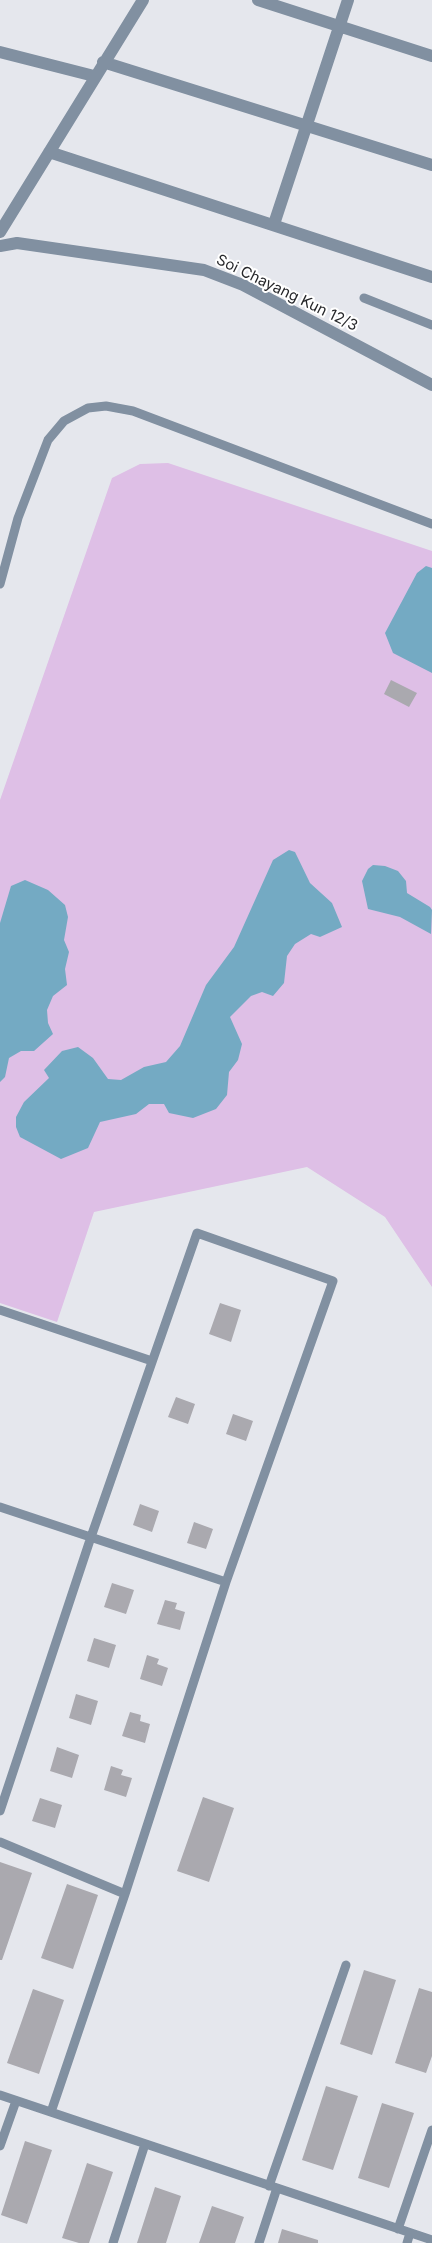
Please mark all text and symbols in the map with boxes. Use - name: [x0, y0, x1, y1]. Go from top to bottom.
- street label: Soi Chayang Kun 12/3: [213, 251, 361, 335]

